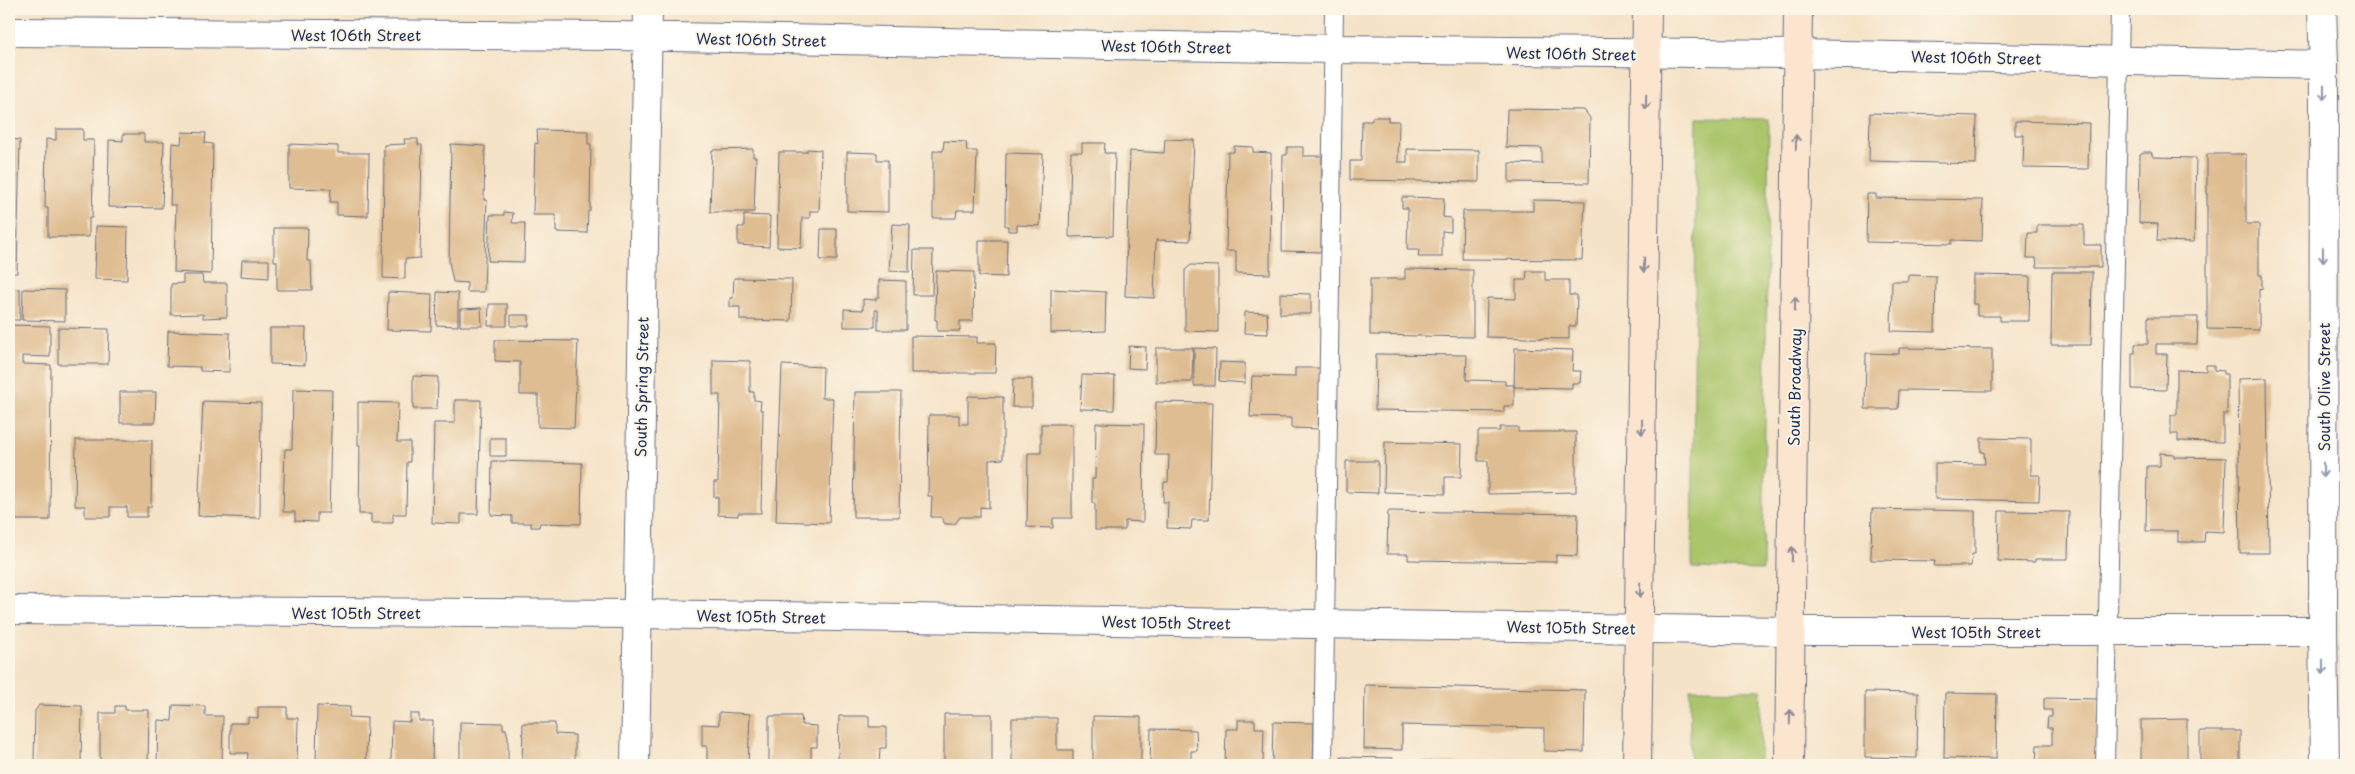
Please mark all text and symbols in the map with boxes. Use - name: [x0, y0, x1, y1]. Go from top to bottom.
- street label: West 106th Street: [291, 23, 421, 46]
- street label: West 106th Street: [696, 26, 826, 52]
- street label: West 106th Street: [1101, 33, 1231, 59]
- street label: West 106th Street: [1506, 40, 1636, 66]
- street label: West 106th Street: [1911, 44, 2041, 70]
- one-way arrow: [2319, 84, 2329, 100]
- one-way arrow: [1641, 94, 1651, 110]
- one-way arrow: [1791, 134, 1801, 150]
- one-way arrow: [2318, 246, 2328, 263]
- one-way arrow: [1639, 256, 1649, 273]
- one-way arrow: [1790, 296, 1800, 312]
- street label: South Spring Street: [628, 317, 654, 457]
- street label: South Olive Street: [2312, 323, 2335, 451]
- street label: South Broadway: [1781, 328, 1807, 446]
- one-way arrow: [1637, 419, 1647, 435]
- one-way arrow: [2318, 462, 2328, 478]
- one-way arrow: [1788, 546, 1797, 562]
- one-way arrow: [1635, 582, 1645, 598]
- street label: West 105th Street: [291, 601, 421, 624]
- street label: West 105th Street: [696, 603, 826, 629]
- street label: West 105th Street: [1101, 609, 1231, 635]
- street label: West 105th Street: [1506, 614, 1636, 640]
- street label: West 105th Street: [1911, 620, 2041, 643]
- one-way arrow: [2318, 659, 2328, 675]
- one-way arrow: [1785, 709, 1795, 725]

